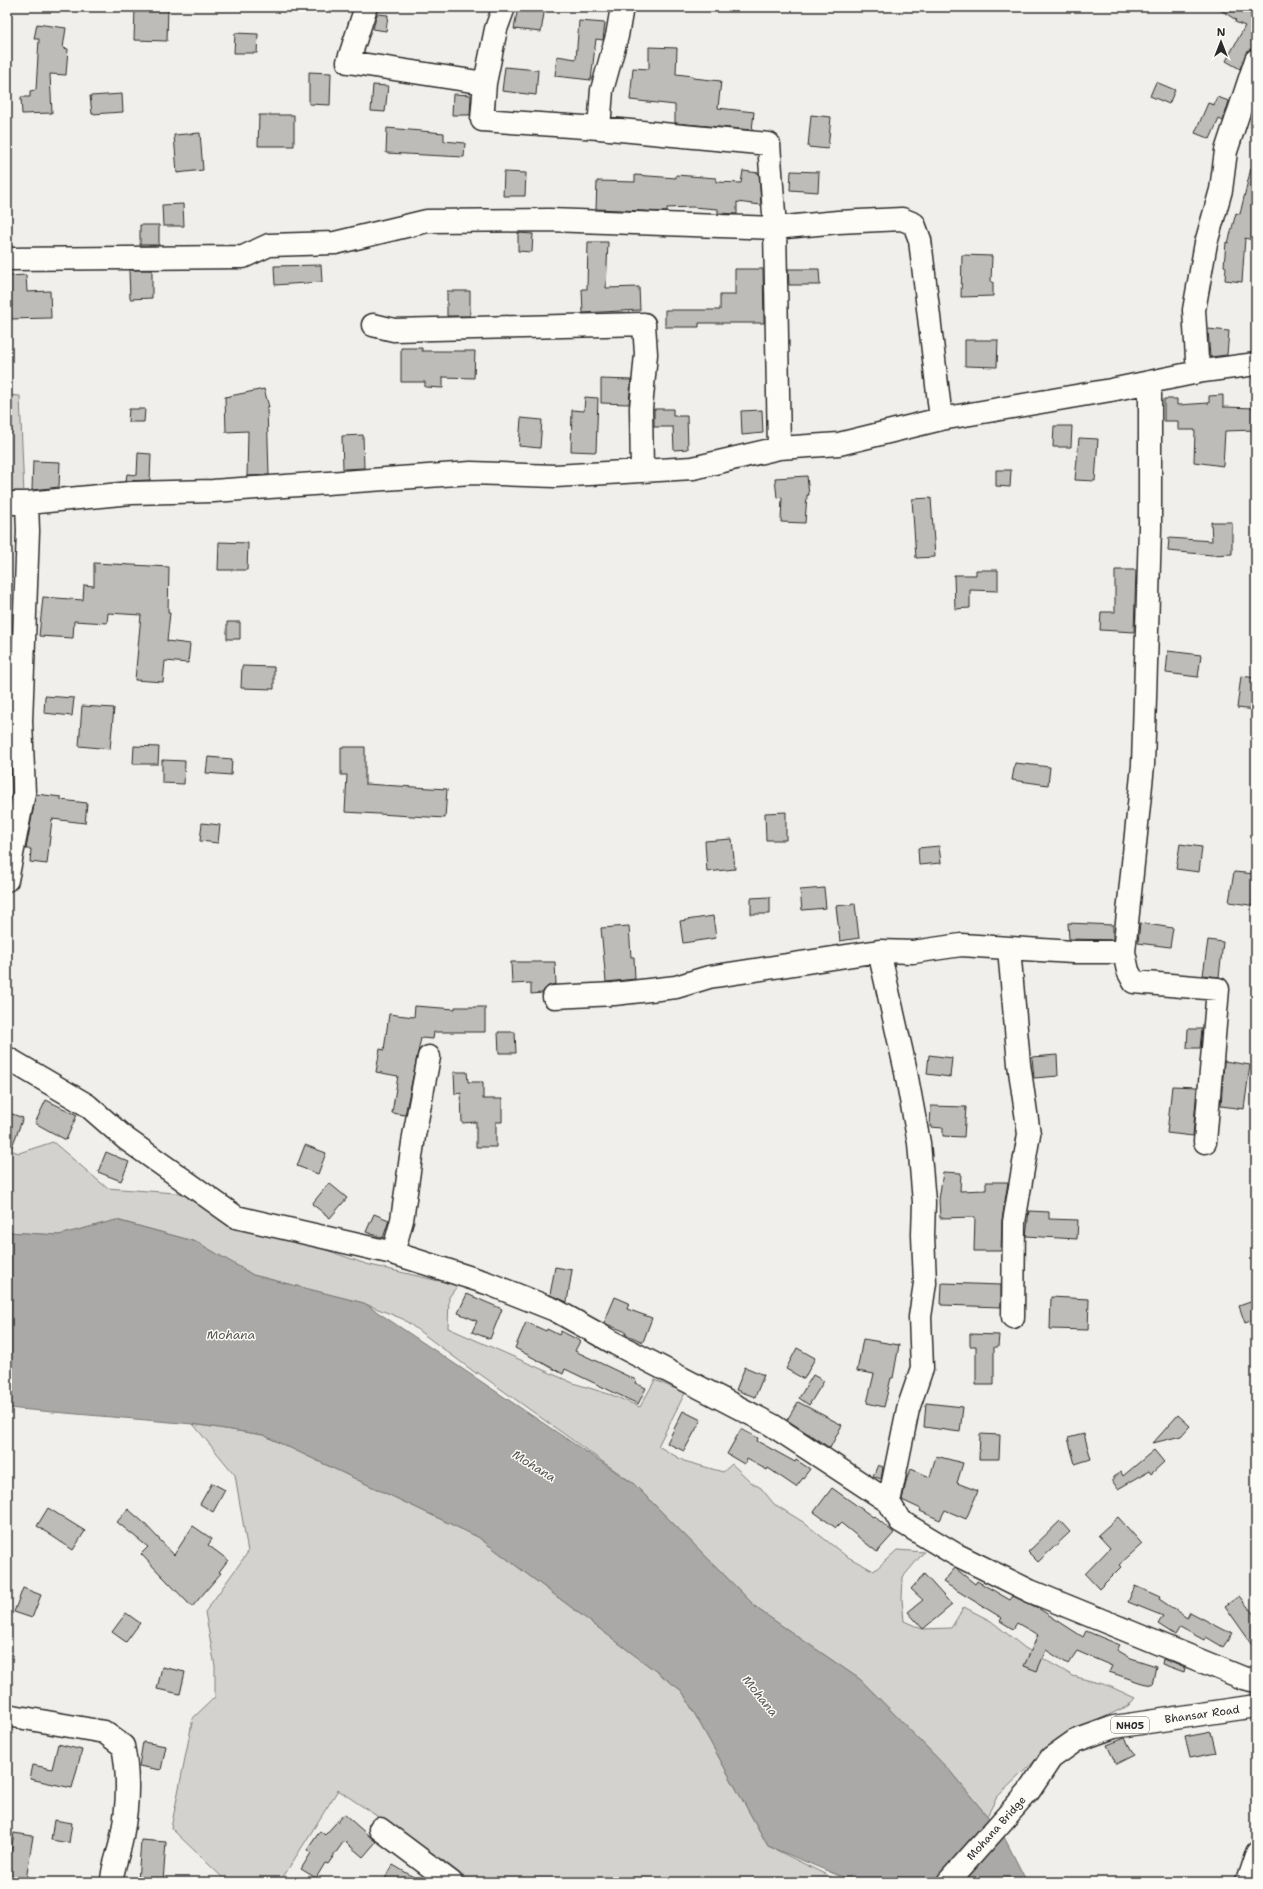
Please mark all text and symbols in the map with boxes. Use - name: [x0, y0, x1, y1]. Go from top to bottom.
- north arrow: [1201, 22, 1241, 62]
- text: N: [1217, 25, 1226, 40]
- water label: Mohana: [207, 1327, 255, 1343]
- water label: Mohana: [509, 1446, 559, 1486]
- water label: Mohana: [739, 1672, 781, 1720]
- street label: Bhansar Road: [1164, 1702, 1240, 1727]
- road number: NH05: [1111, 1717, 1149, 1733]
- street label: Mohana Bridge: [963, 1793, 1029, 1864]

